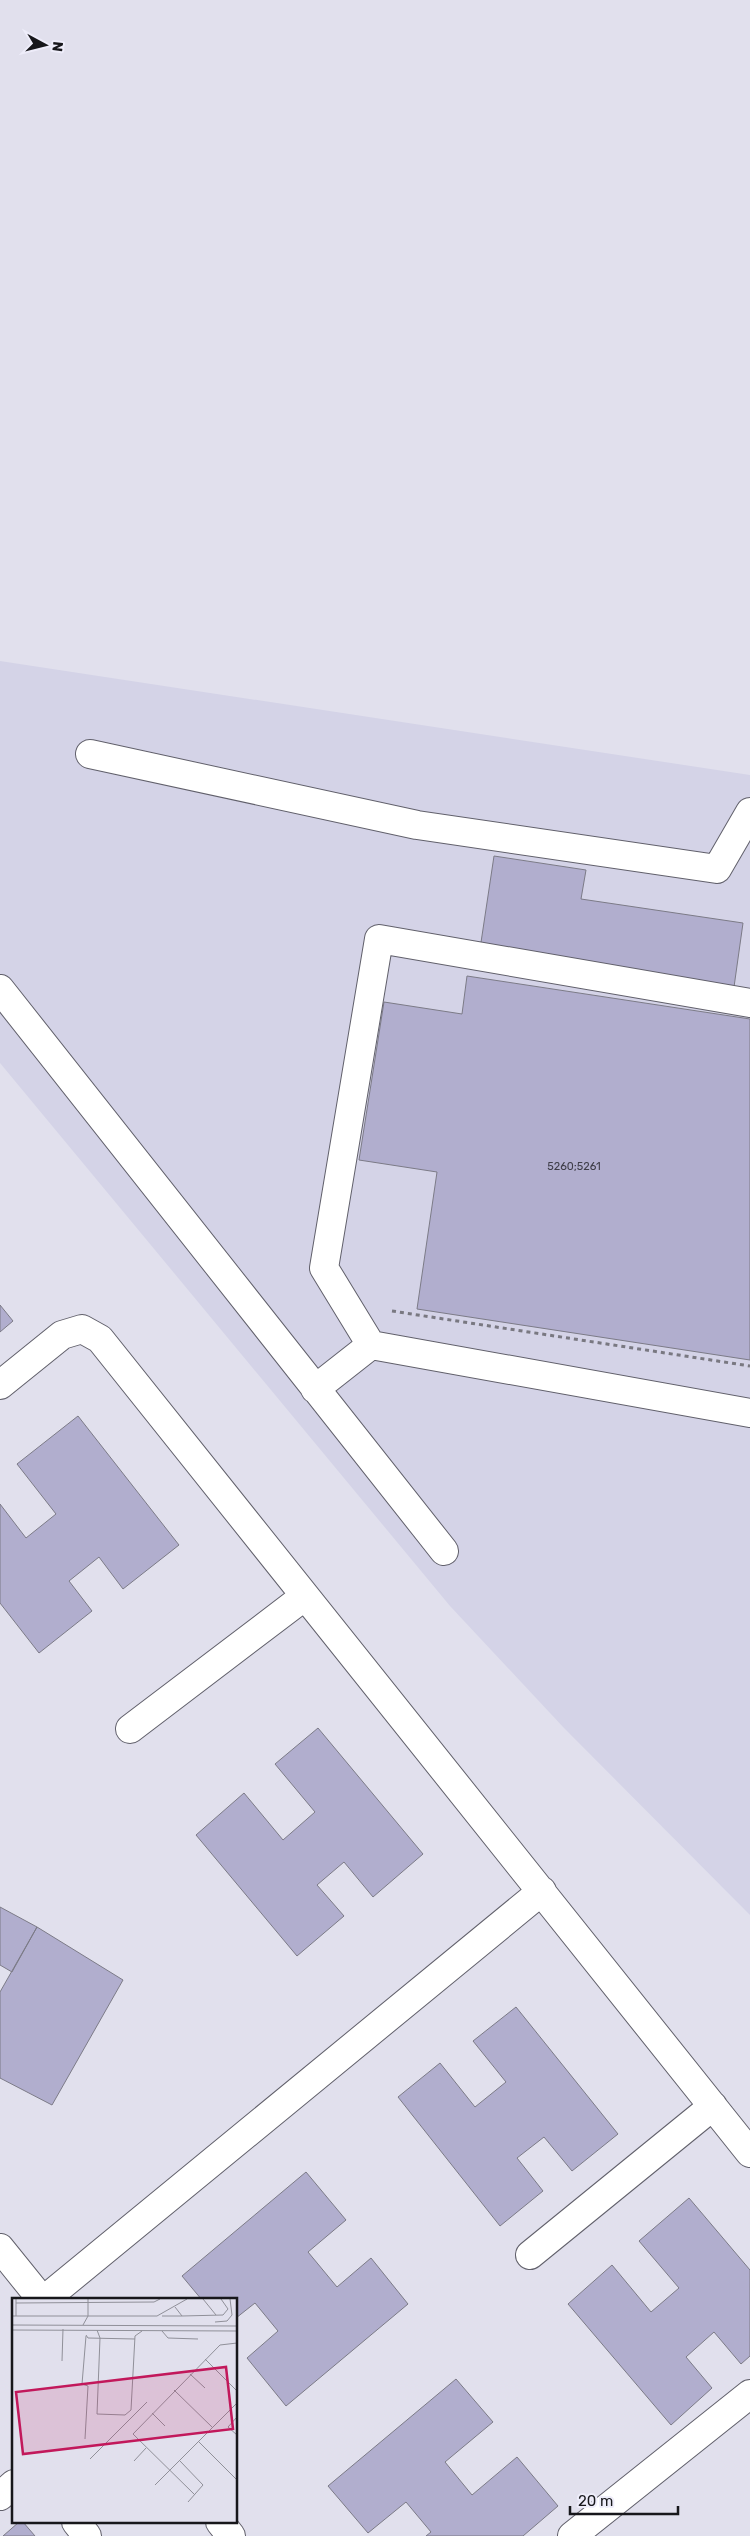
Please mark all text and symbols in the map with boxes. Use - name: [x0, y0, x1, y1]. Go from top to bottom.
- north arrow: [20, 20, 70, 70]
- text: N: [48, 40, 66, 53]
- house number: 5260;5261: [547, 1160, 601, 1173]
- inset map: [12, 2298, 238, 2524]
- scale bar: [570, 2484, 678, 2516]
- text: 20 m: [578, 2492, 613, 2510]

